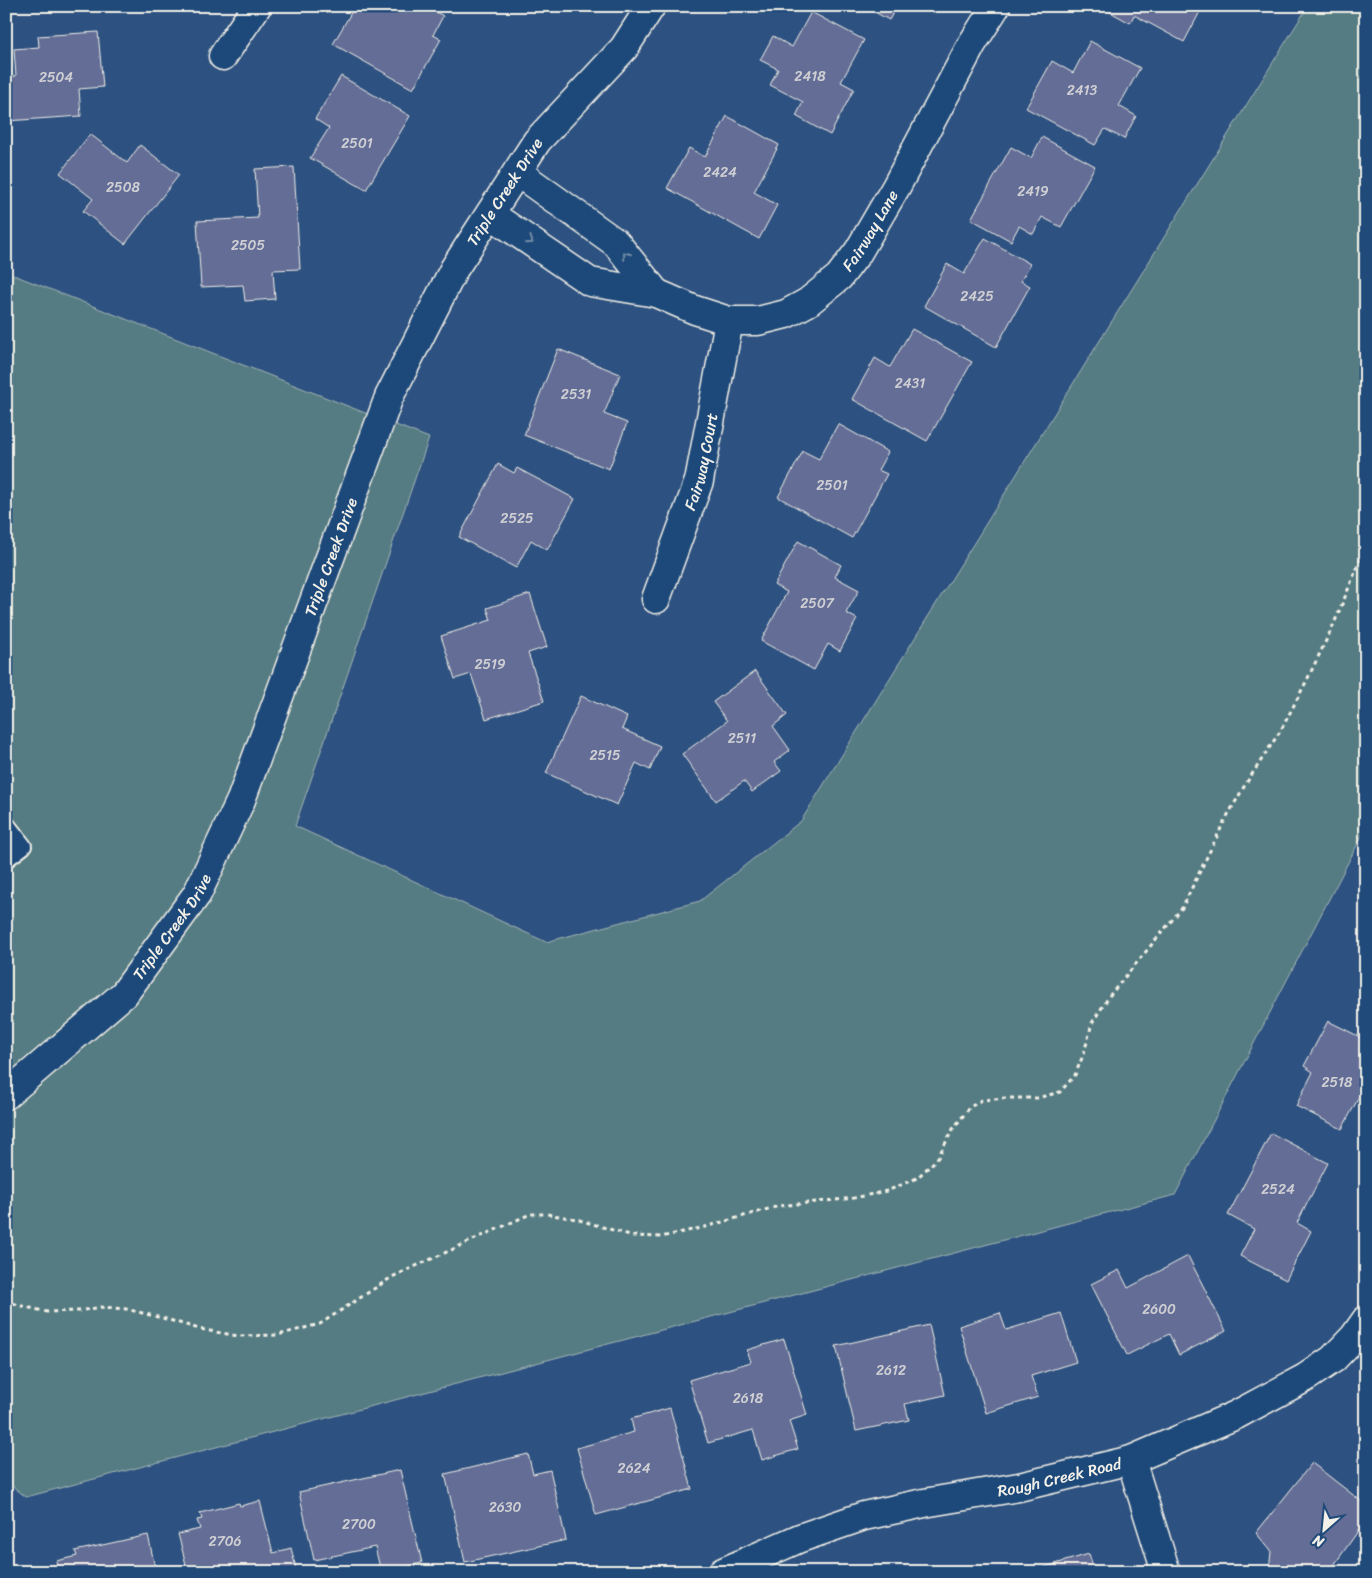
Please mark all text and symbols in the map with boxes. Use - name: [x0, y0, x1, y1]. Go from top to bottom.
- house number: 2418: [794, 64, 826, 89]
- house number: 2504: [39, 65, 73, 90]
- house number: 2413: [1067, 78, 1098, 103]
- house number: 2501: [341, 131, 373, 156]
- street label: Triple Creek Drive: [458, 131, 550, 252]
- house number: 2424: [703, 160, 737, 185]
- house number: 2508: [106, 175, 141, 200]
- house number: 2419: [1017, 179, 1049, 204]
- street label: Fairway Lane: [834, 184, 906, 278]
- house number: 2505: [231, 233, 265, 258]
- one-way arrow: [524, 235, 534, 244]
- one-way arrow: [623, 251, 632, 261]
- house number: 2425: [960, 284, 994, 309]
- house number: 2431: [895, 371, 925, 396]
- house number: 2531: [561, 382, 591, 407]
- street label: Fairway Court: [675, 410, 726, 514]
- house number: 2501: [816, 473, 848, 498]
- street label: Triple Creek Drive: [295, 493, 366, 620]
- house number: 2525: [500, 506, 534, 531]
- house number: 2507: [800, 591, 835, 616]
- house number: 2519: [474, 652, 506, 677]
- house number: 2511: [728, 726, 756, 751]
- house number: 2515: [589, 743, 621, 768]
- street label: Triple Creek Drive: [124, 868, 219, 986]
- house number: 2518: [1321, 1070, 1353, 1095]
- house number: 2524: [1261, 1177, 1295, 1202]
- house number: 2600: [1142, 1297, 1176, 1322]
- house number: 2612: [876, 1358, 906, 1383]
- house number: 2618: [733, 1386, 764, 1411]
- street label: Rough Creek Road: [995, 1448, 1126, 1505]
- house number: 2624: [618, 1456, 651, 1481]
- house number: 2630: [489, 1495, 521, 1520]
- north arrow: [1300, 1506, 1350, 1556]
- house number: 2700: [342, 1512, 376, 1537]
- text: N: [1308, 1528, 1329, 1555]
- house number: 2706: [209, 1529, 241, 1554]

